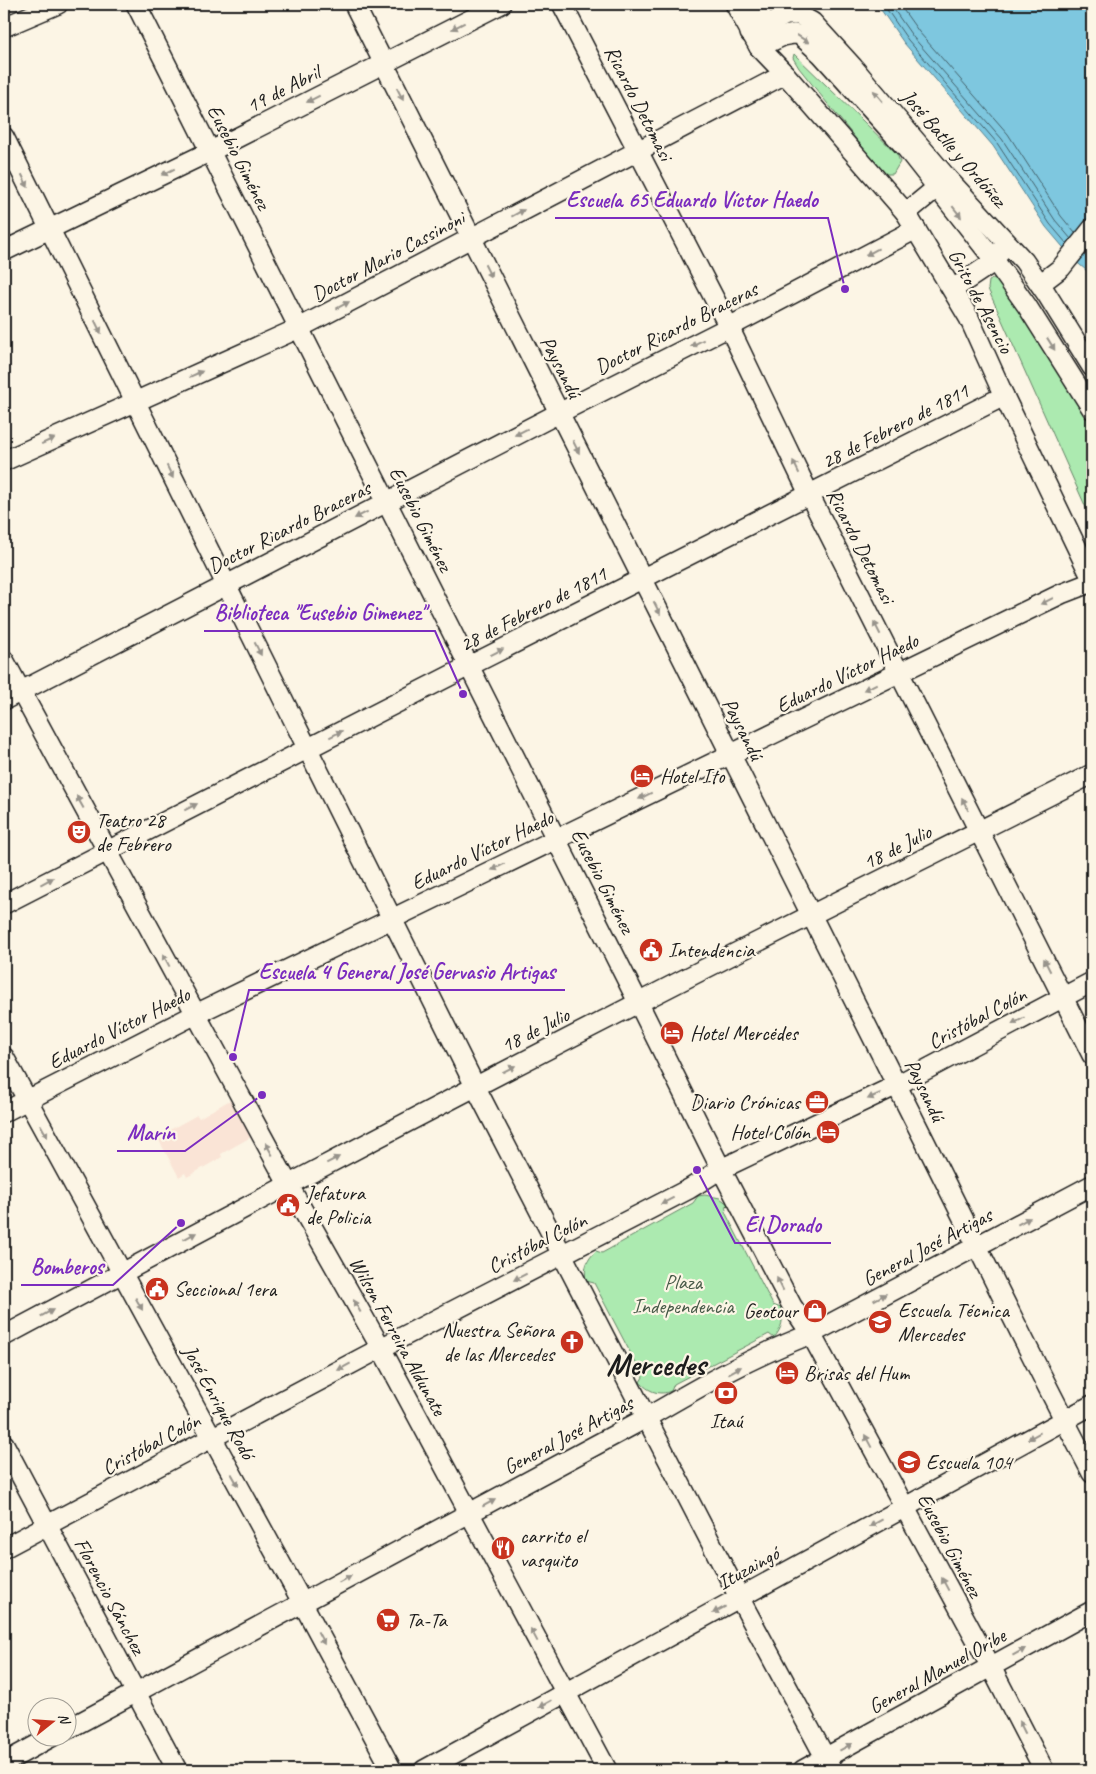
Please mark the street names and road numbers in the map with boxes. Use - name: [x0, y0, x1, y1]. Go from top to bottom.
- street label: Ricardo Detomasi: [599, 41, 680, 168]
- street label: 19 de Abril: [242, 58, 327, 118]
- street label: José Batlle y Ordóñez: [895, 83, 1014, 214]
- street label: Eusebio Giménez: [202, 100, 278, 216]
- street label: Doctor Mario Cassinoni: [307, 203, 472, 307]
- street label: Grito de Asencio: [943, 244, 1020, 359]
- street label: Doctor Ricardo Braceras: [590, 275, 763, 380]
- street label: Paysandú: [534, 332, 589, 404]
- street label: 28 de Febrero de 1811: [817, 377, 974, 474]
- street label: Eusebio Giménez: [384, 462, 460, 578]
- street label: Doctor Ricardo Braceras: [203, 474, 376, 579]
- street label: Ricardo Detomasi: [821, 484, 902, 611]
- street label: 28 de Febrero de 1811: [455, 560, 612, 657]
- street label: Eduardo Víctor Haedo: [772, 627, 924, 719]
- street label: Paysandú: [716, 694, 771, 766]
- street label: Eduardo Víctor Haedo: [407, 804, 559, 896]
- street label: 18 de Julio: [858, 818, 937, 875]
- street label: Eusebio Giménez: [566, 824, 642, 940]
- street label: Eduardo Víctor Haedo: [44, 981, 195, 1075]
- street label: Cristóbal Colón: [923, 981, 1031, 1055]
- street label: 18 de Julio: [496, 1001, 575, 1058]
- street label: Paysandú: [899, 1055, 952, 1127]
- street label: General José Artigas: [858, 1201, 998, 1292]
- street label: Cristóbal Colón: [483, 1207, 591, 1279]
- street label: Wilson Ferreira Aldunate: [344, 1252, 453, 1421]
- street label: José Enrique Rodó: [176, 1340, 262, 1466]
- street label: General José Artigas: [499, 1389, 639, 1480]
- street label: Cristóbal Colón: [97, 1407, 205, 1481]
- street label: Eusebio Giménez: [912, 1489, 989, 1604]
- street label: Florencio Sánchez: [69, 1533, 153, 1661]
- street label: Ituzaingó: [713, 1539, 786, 1596]
- street label: General Manuel Oribe: [864, 1622, 1011, 1719]

